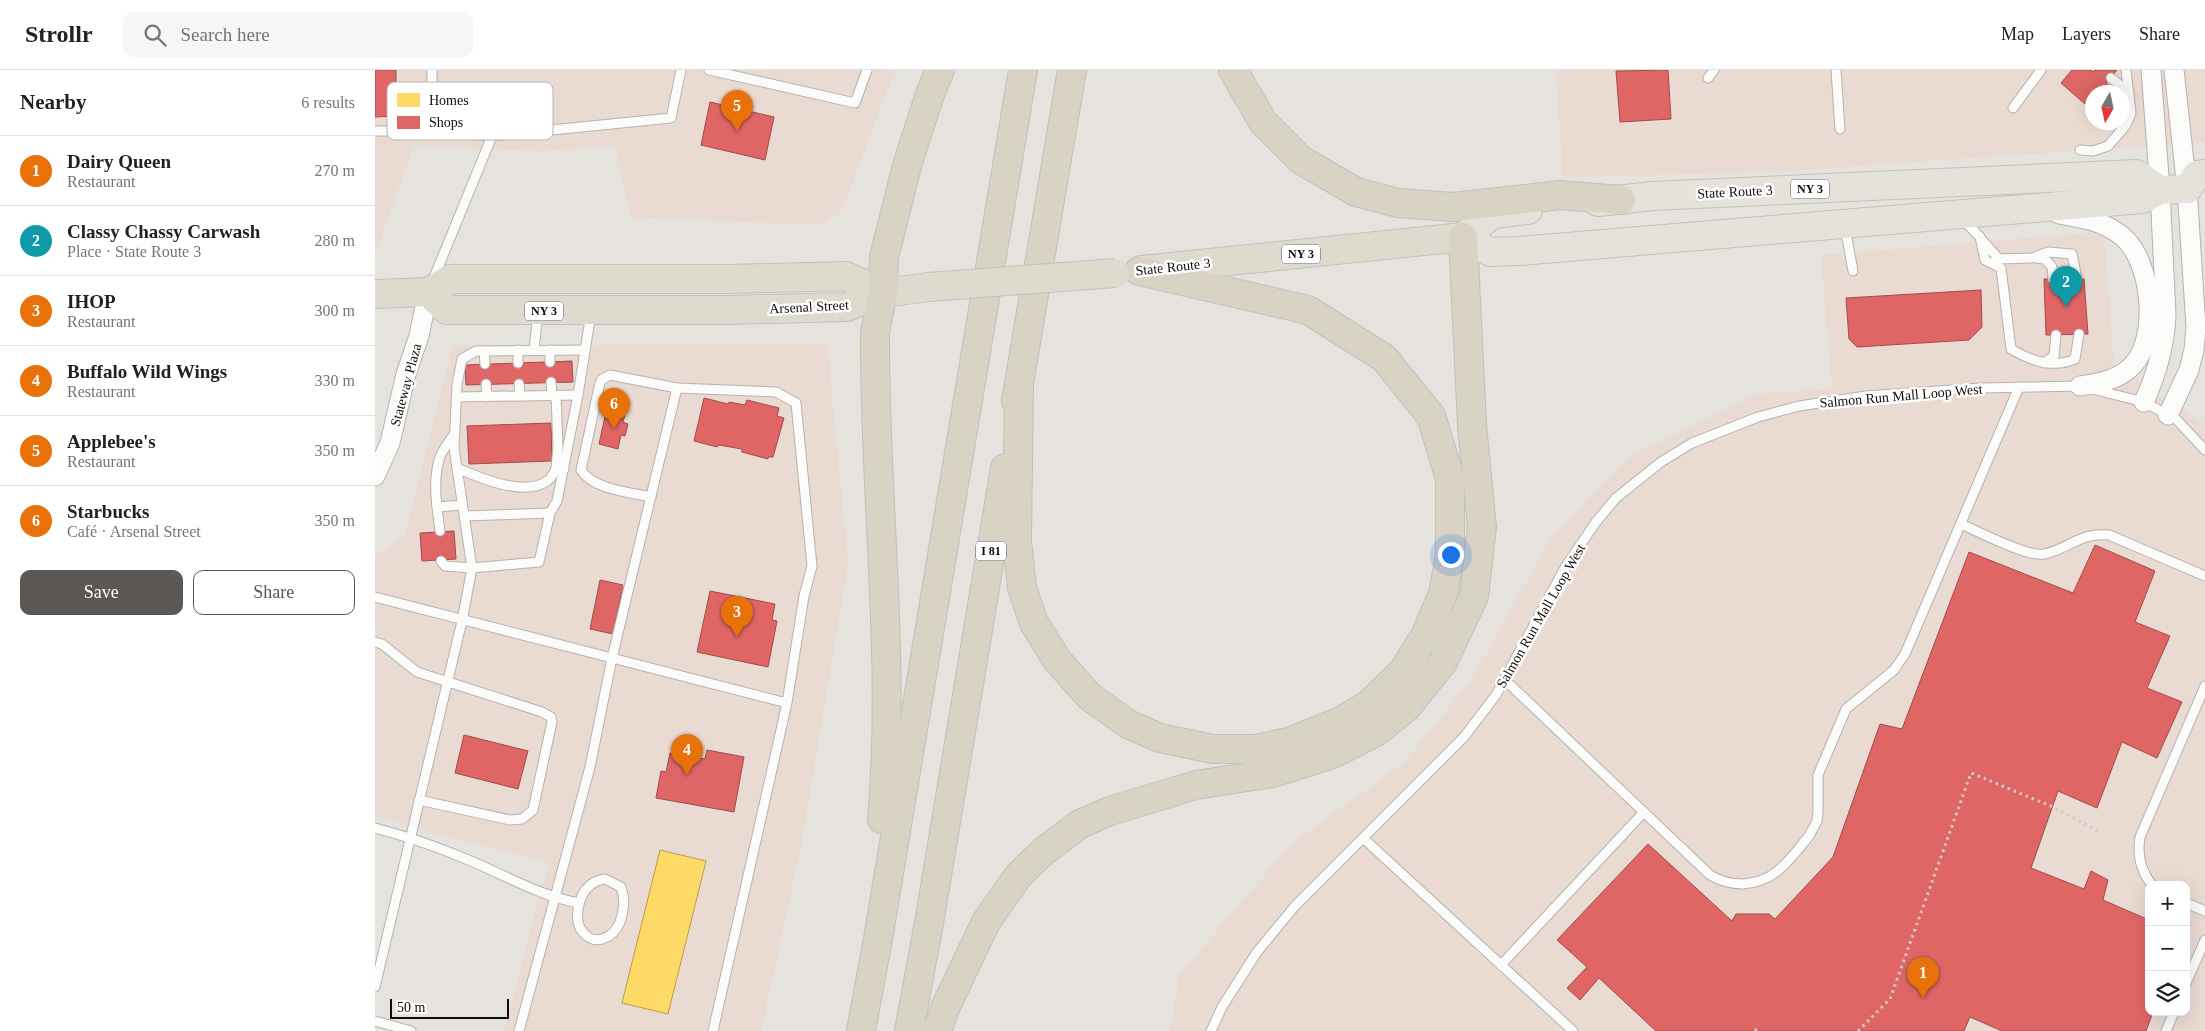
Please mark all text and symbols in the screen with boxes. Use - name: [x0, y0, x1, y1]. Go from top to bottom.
- search box: [123, 12, 473, 57]
- text: Strollr: [25, 21, 93, 47]
- icon: search: [141, 21, 169, 49]
- text: Search here: [181, 24, 270, 45]
- text: Map: [2001, 24, 2034, 44]
- text: Layers: [2062, 24, 2111, 44]
- text: Share: [2139, 24, 2180, 44]
- legend: [387, 82, 553, 140]
- north arrow: [2085, 85, 2130, 130]
- text: Nearby: [20, 90, 87, 114]
- pin: 5: [721, 90, 753, 131]
- text: Homes: [429, 93, 469, 108]
- text: 6 results: [301, 94, 355, 111]
- text: Shops: [429, 115, 463, 130]
- text: Dairy Queen: [67, 151, 171, 172]
- text: 1: [32, 162, 40, 179]
- text: 270 m: [315, 162, 355, 179]
- text: Restaurant: [67, 173, 135, 190]
- road number: NY 3: [1791, 180, 1829, 198]
- street label: State Route 3: [1697, 183, 1773, 201]
- text: Classy Chassy Carwash: [67, 221, 260, 242]
- text: 2: [32, 232, 40, 249]
- text: 280 m: [315, 232, 355, 249]
- text: Place · State Route 3: [67, 243, 201, 260]
- road number: NY 3: [1282, 244, 1320, 263]
- street label: State Route 3: [1135, 256, 1211, 278]
- pin: 2: [2050, 266, 2082, 307]
- text: IHOP: [67, 291, 116, 312]
- street label: Arsenal Street: [769, 297, 849, 317]
- text: 3: [32, 302, 40, 319]
- text: 300 m: [315, 302, 355, 319]
- road number: NY 3: [525, 302, 563, 320]
- text: Restaurant: [67, 313, 135, 330]
- street label: Stateway Plaza: [388, 341, 424, 428]
- text: Buffalo Wild Wings: [67, 361, 227, 382]
- text: 4: [32, 372, 40, 389]
- text: 330 m: [315, 372, 355, 389]
- street label: Salmon Run Mall Loop West: [1819, 381, 1983, 411]
- text: Restaurant: [67, 383, 135, 400]
- pin: 6: [598, 388, 630, 429]
- text: Applebee's: [67, 431, 156, 452]
- text: 5: [32, 442, 40, 459]
- text: 350 m: [315, 442, 355, 459]
- text: Restaurant: [67, 453, 135, 470]
- text: Starbucks: [67, 501, 149, 522]
- text: 6: [32, 512, 40, 529]
- text: 350 m: [315, 512, 355, 529]
- text: Café · Arsenal Street: [67, 523, 201, 540]
- street label: Salmon Run Mall Loop West: [1494, 541, 1588, 691]
- road number: I 81: [976, 542, 1006, 561]
- your location: [1438, 542, 1464, 568]
- button: Save: [20, 570, 183, 615]
- button: Share: [193, 570, 355, 615]
- pin: 3: [721, 596, 753, 637]
- pin: 4: [671, 734, 703, 775]
- map controls: [2145, 881, 2190, 1016]
- button: +: [2145, 881, 2190, 926]
- button: −: [2145, 926, 2190, 971]
- pin: 1: [1907, 957, 1939, 998]
- button: layers: [2145, 971, 2190, 1016]
- scale bar: [390, 996, 509, 1019]
- text: 50 m: [397, 1000, 425, 1015]

